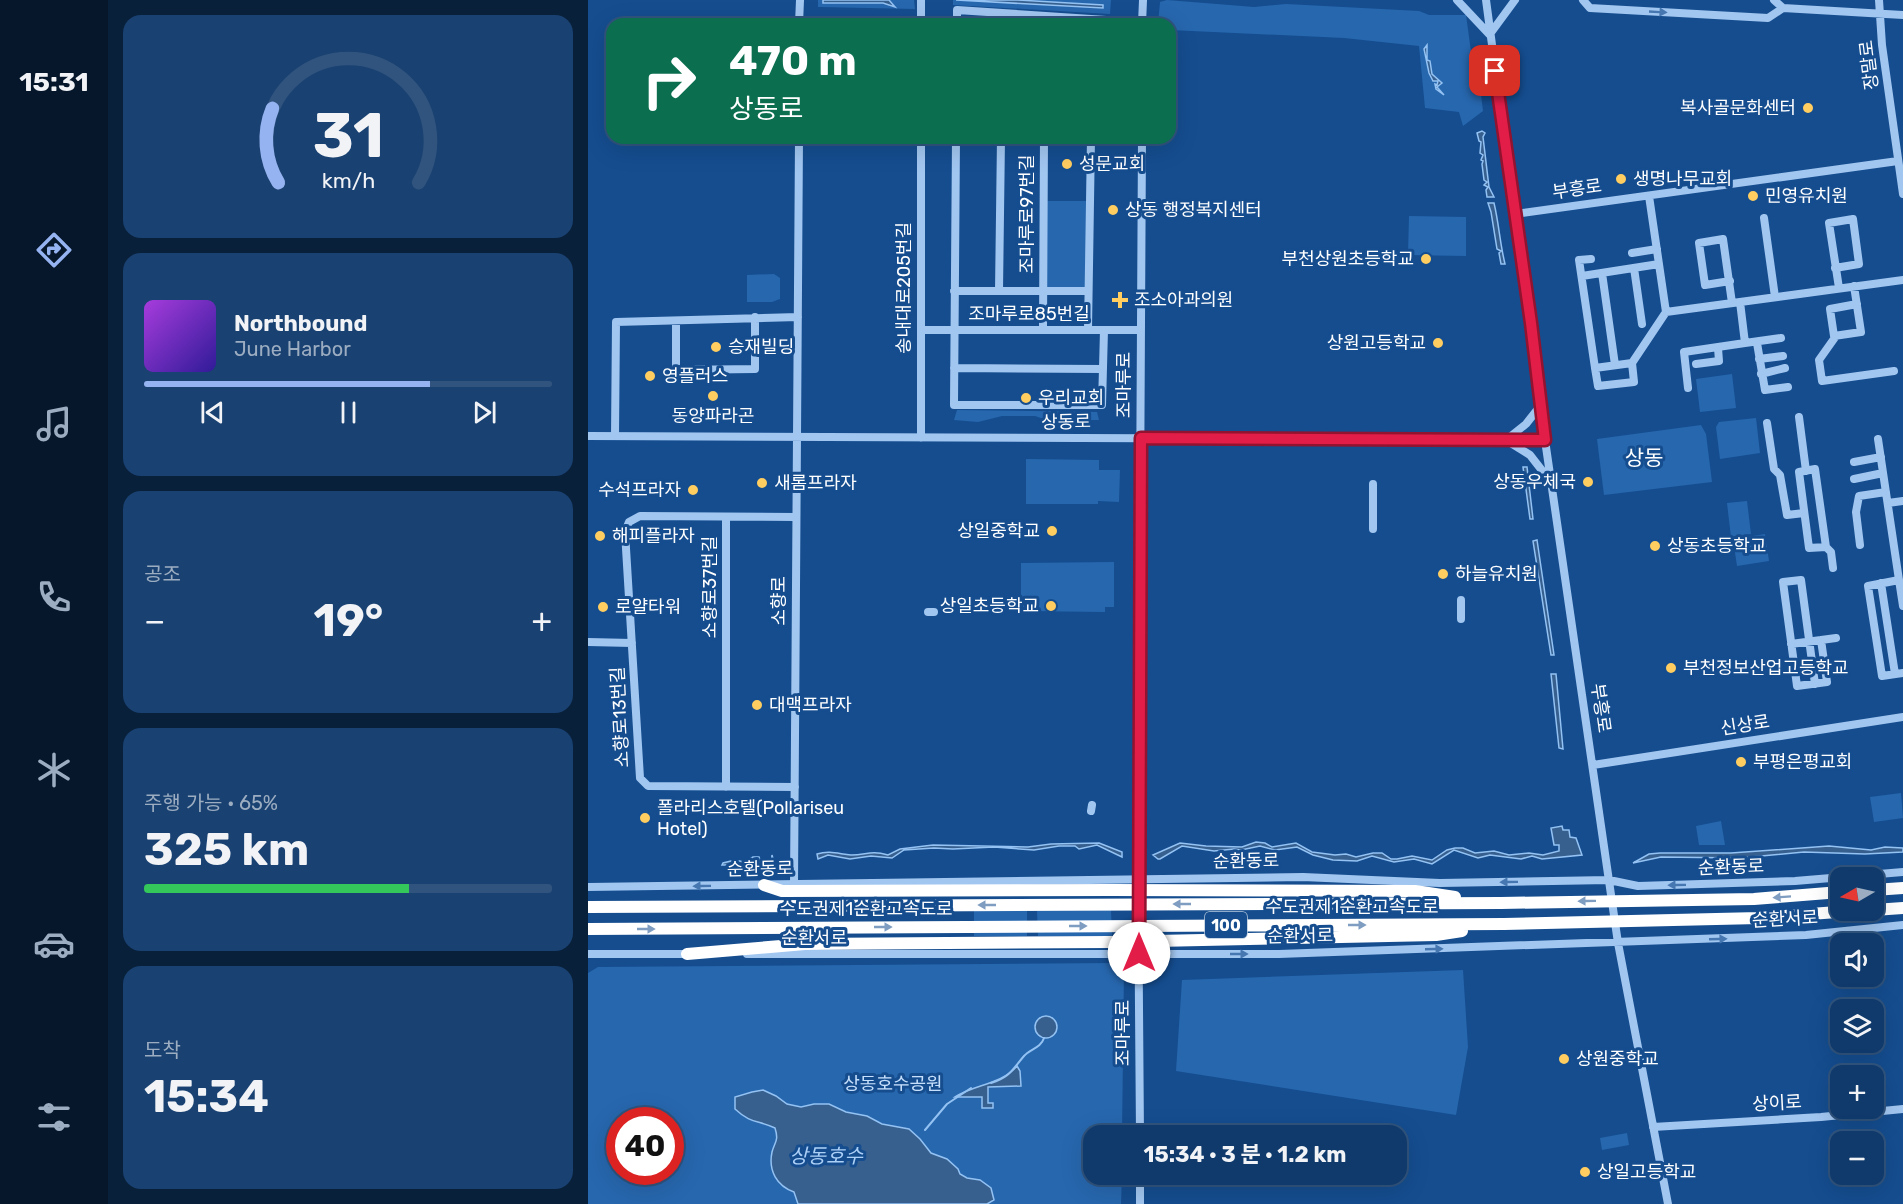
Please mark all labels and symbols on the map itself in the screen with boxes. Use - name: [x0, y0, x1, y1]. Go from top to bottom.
- one-way arrow: [1649, 8, 1668, 17]
- street label: 장말로: [1855, 39, 1883, 91]
- pin: [1469, 45, 1520, 96]
- place label: 복사골문화센터: [1680, 97, 1796, 119]
- marker: 복사골문화센터: [1801, 101, 1815, 115]
- place label: 성문교회: [1079, 153, 1145, 175]
- street label: 조마루로97번길: [1016, 154, 1038, 274]
- marker: 성문교회: [1060, 157, 1074, 171]
- place label: 생명나무교회: [1633, 168, 1732, 190]
- marker: 생명나무교회: [1614, 172, 1628, 186]
- street label: 부흥로: [1551, 175, 1603, 203]
- place label: 민영유치원: [1765, 185, 1848, 207]
- marker: 민영유치원: [1746, 189, 1760, 203]
- place label: 상동 행정복지센터: [1125, 199, 1262, 221]
- marker: 상동 행정복지센터: [1106, 203, 1120, 217]
- street label: 송내대로205번길: [893, 222, 915, 354]
- place label: 부천상원초등학교: [1282, 248, 1414, 270]
- marker: 부천상원초등학교: [1419, 252, 1433, 266]
- place label: 조소아과의원: [1134, 289, 1233, 311]
- marker: 조소아과의원: [1111, 291, 1129, 309]
- street label: 조마루로85번길: [968, 303, 1090, 325]
- place label: 상원고등학교: [1327, 332, 1426, 354]
- place label: 승재빌딩: [728, 336, 794, 358]
- marker: 상원고등학교: [1431, 336, 1445, 350]
- marker: 승재빌딩: [709, 340, 723, 354]
- street label: 조마루로: [1113, 352, 1135, 418]
- place label: 영플러스: [662, 365, 728, 387]
- marker: 영플러스: [643, 369, 657, 383]
- place label: 우리교회: [1038, 387, 1104, 409]
- marker: 동양파라곤: [706, 389, 720, 403]
- marker: 우리교회: [1019, 391, 1033, 405]
- place label: 동양파라곤: [672, 405, 754, 427]
- street label: 상동로: [1041, 411, 1091, 433]
- district label: 상동: [1625, 445, 1663, 470]
- place label: 상동우체국: [1493, 471, 1576, 493]
- place label: 새롬프라자: [774, 472, 857, 494]
- marker: 상동우체국: [1581, 475, 1595, 489]
- marker: 새롬프라자: [755, 476, 769, 490]
- place label: 수석프라자: [598, 479, 681, 501]
- marker: 수석프라자: [686, 483, 700, 497]
- place label: 상일중학교: [957, 520, 1040, 542]
- marker: 상일중학교: [1045, 524, 1059, 538]
- place label: 해피플라자: [612, 525, 695, 547]
- marker: 해피플라자: [593, 529, 607, 543]
- place label: 상동초등학교: [1667, 535, 1766, 557]
- street label: 소향로37번길: [699, 536, 721, 638]
- marker: 상동초등학교: [1648, 539, 1662, 553]
- place label: 하늘유치원: [1455, 563, 1538, 585]
- marker: 하늘유치원: [1436, 567, 1450, 581]
- street label: 소향로: [768, 576, 790, 626]
- place label: 상일초등학교: [940, 595, 1039, 617]
- place label: 로얄타워: [615, 596, 681, 618]
- marker: 상일초등학교: [1044, 599, 1058, 613]
- marker: 로얄타워: [596, 600, 610, 614]
- place label: 부천정보산업고등학교: [1683, 657, 1849, 679]
- marker: 부천정보산업고등학교: [1664, 661, 1678, 675]
- street label: 소향로13번길: [606, 666, 634, 768]
- street label: 부흥로: [1587, 682, 1615, 734]
- place label: 대맥프라자: [769, 694, 852, 716]
- marker: 대맥프라자: [750, 698, 764, 712]
- street label: 신상로: [1719, 710, 1771, 740]
- place label: 부평은평교회: [1753, 751, 1852, 773]
- marker: 부평은평교회: [1734, 755, 1748, 769]
- place label: 폴라리스호텔(Pollariseu Hotel): [657, 797, 844, 840]
- marker: 폴라리스호텔(Pollariseu Hotel): [638, 811, 652, 825]
- street label: 순환동로: [1213, 849, 1279, 873]
- street label: 순환동로: [1698, 855, 1764, 879]
- street label: 순환동로: [727, 857, 793, 881]
- north arrow: [1830, 867, 1884, 921]
- one-way arrow: [1499, 877, 1518, 887]
- one-way arrow: [1667, 880, 1686, 890]
- one-way arrow: [692, 881, 711, 891]
- one-way arrow: [1773, 892, 1792, 901]
- street label: 수도권제1순환고속도로: [1265, 896, 1439, 918]
- one-way arrow: [1578, 896, 1597, 906]
- street label: 수도권제1순환고속도로: [779, 898, 953, 920]
- one-way arrow: [1173, 899, 1192, 909]
- one-way arrow: [978, 900, 997, 910]
- street label: 순환서로: [1751, 906, 1819, 932]
- road number: 100: [1205, 912, 1247, 938]
- one-way arrow: [1348, 920, 1367, 930]
- one-way arrow: [1069, 921, 1088, 931]
- position arrow: [1107, 921, 1171, 985]
- one-way arrow: [874, 922, 893, 932]
- one-way arrow: [637, 924, 656, 934]
- street label: 순환서로: [1267, 924, 1333, 948]
- street label: 순환서로: [781, 927, 847, 949]
- one-way arrow: [1709, 934, 1728, 944]
- one-way arrow: [1425, 944, 1444, 954]
- one-way arrow: [1230, 949, 1249, 959]
- street label: 조마루로: [1112, 1000, 1134, 1066]
- place label: 상원중학교: [1576, 1048, 1659, 1070]
- marker: 상원중학교: [1557, 1052, 1571, 1066]
- park label: 상동호수공원: [843, 1073, 943, 1095]
- street label: 상이로: [1752, 1091, 1802, 1115]
- speed limit sign: 40: [606, 1107, 684, 1185]
- water label: 상동호수: [789, 1144, 863, 1168]
- place label: 상일고등학교: [1597, 1161, 1696, 1183]
- marker: 상일고등학교: [1578, 1165, 1592, 1179]

